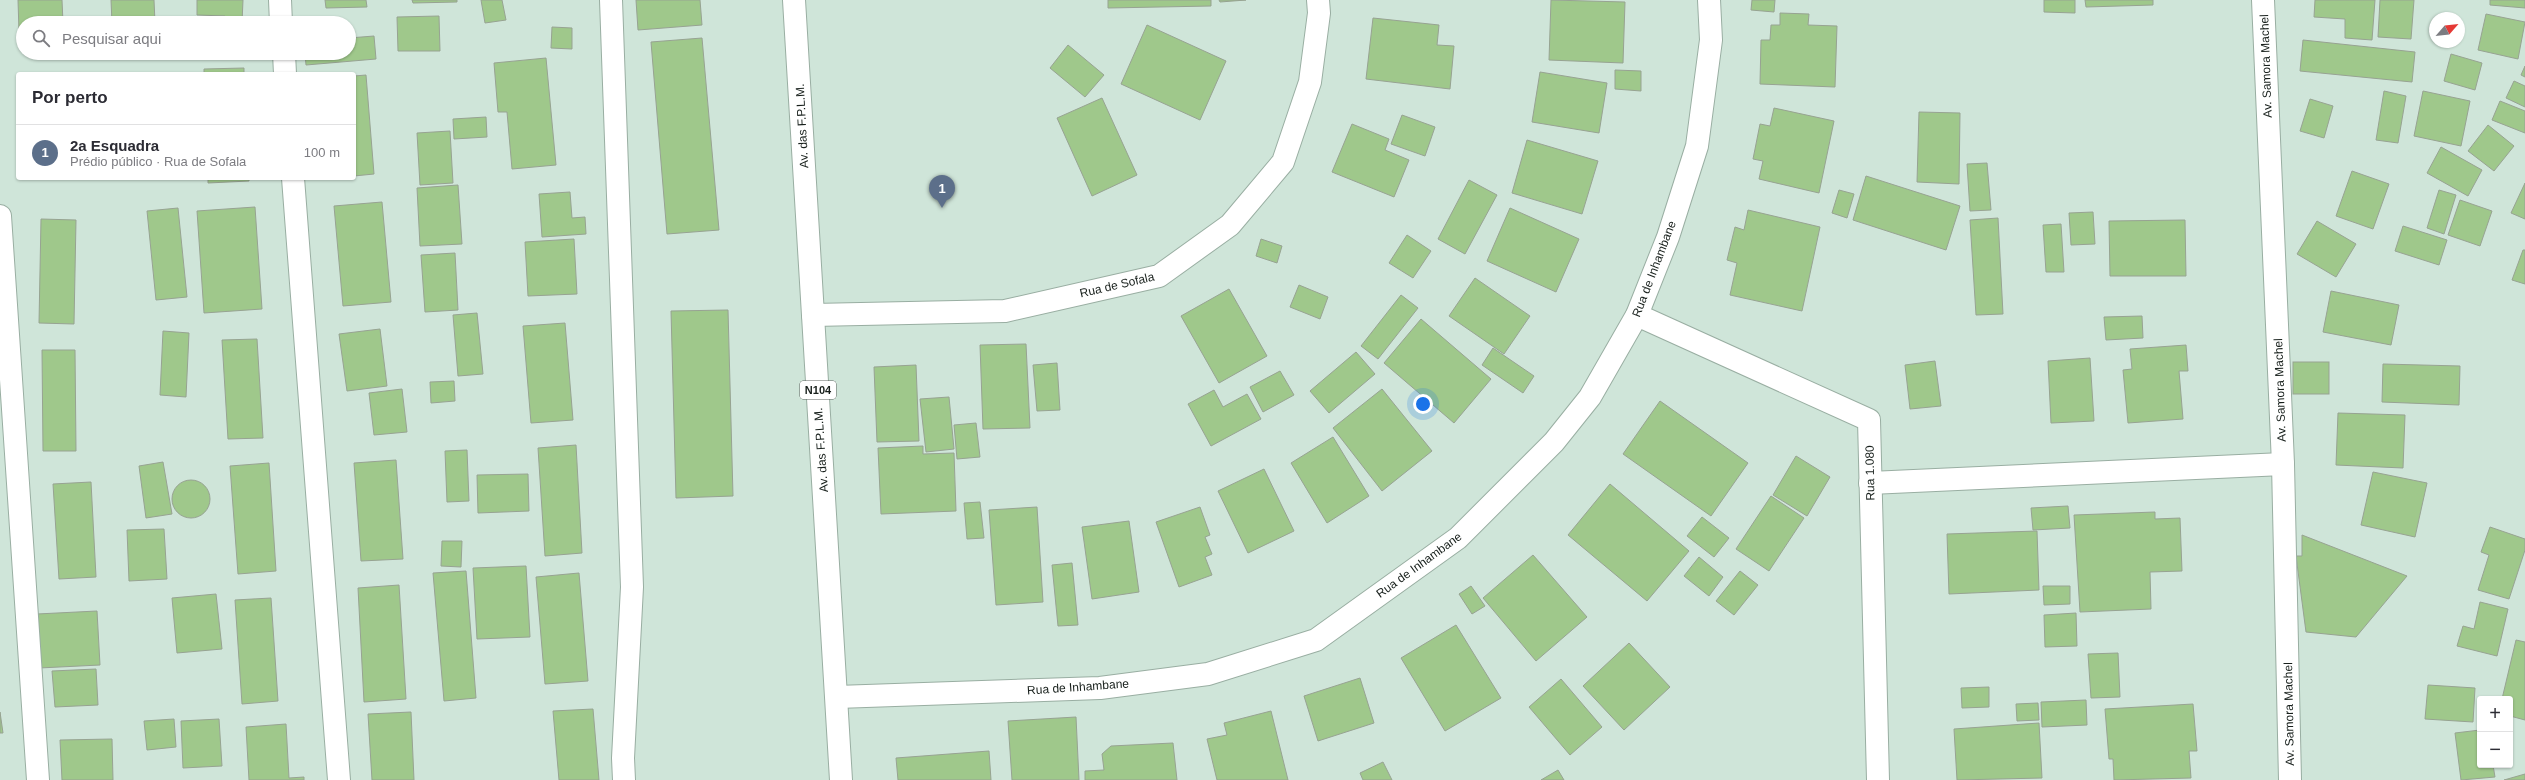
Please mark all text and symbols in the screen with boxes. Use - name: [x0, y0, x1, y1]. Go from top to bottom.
- north arrow: [2429, 12, 2465, 48]
- street label: Av. Samora Machel: [2257, 14, 2275, 118]
- search box: [16, 16, 356, 60]
- icon: search: [30, 27, 52, 49]
- text: Pesquisar aqui: [62, 30, 161, 47]
- street label: Av. das F.P.L.M.: [793, 83, 811, 169]
- text: Por perto: [32, 88, 108, 107]
- text: 2a Esquadra: [70, 137, 159, 154]
- text: 1: [41, 145, 49, 160]
- text: 100 m: [304, 145, 340, 160]
- text: Prédio público · Rua de Sofala: [70, 154, 246, 169]
- pin: 1: [929, 175, 955, 208]
- street label: Rua de Inhambane: [1629, 219, 1679, 319]
- street label: Rua de Sofala: [1078, 270, 1156, 300]
- street label: Av. Samora Machel: [2271, 338, 2289, 442]
- road number: N104: [800, 381, 836, 399]
- your location: [1413, 394, 1433, 414]
- street label: Av. das F.P.L.M.: [811, 407, 831, 493]
- street label: Rua 1.080: [1863, 445, 1877, 501]
- street label: Rua de Inhambane: [1374, 529, 1465, 601]
- street label: Av. Samora Machel: [2281, 662, 2297, 766]
- street label: Rua de Inhambane: [1027, 676, 1130, 698]
- map controls: [2477, 696, 2513, 768]
- button: +: [2477, 696, 2513, 732]
- button: −: [2477, 732, 2513, 768]

